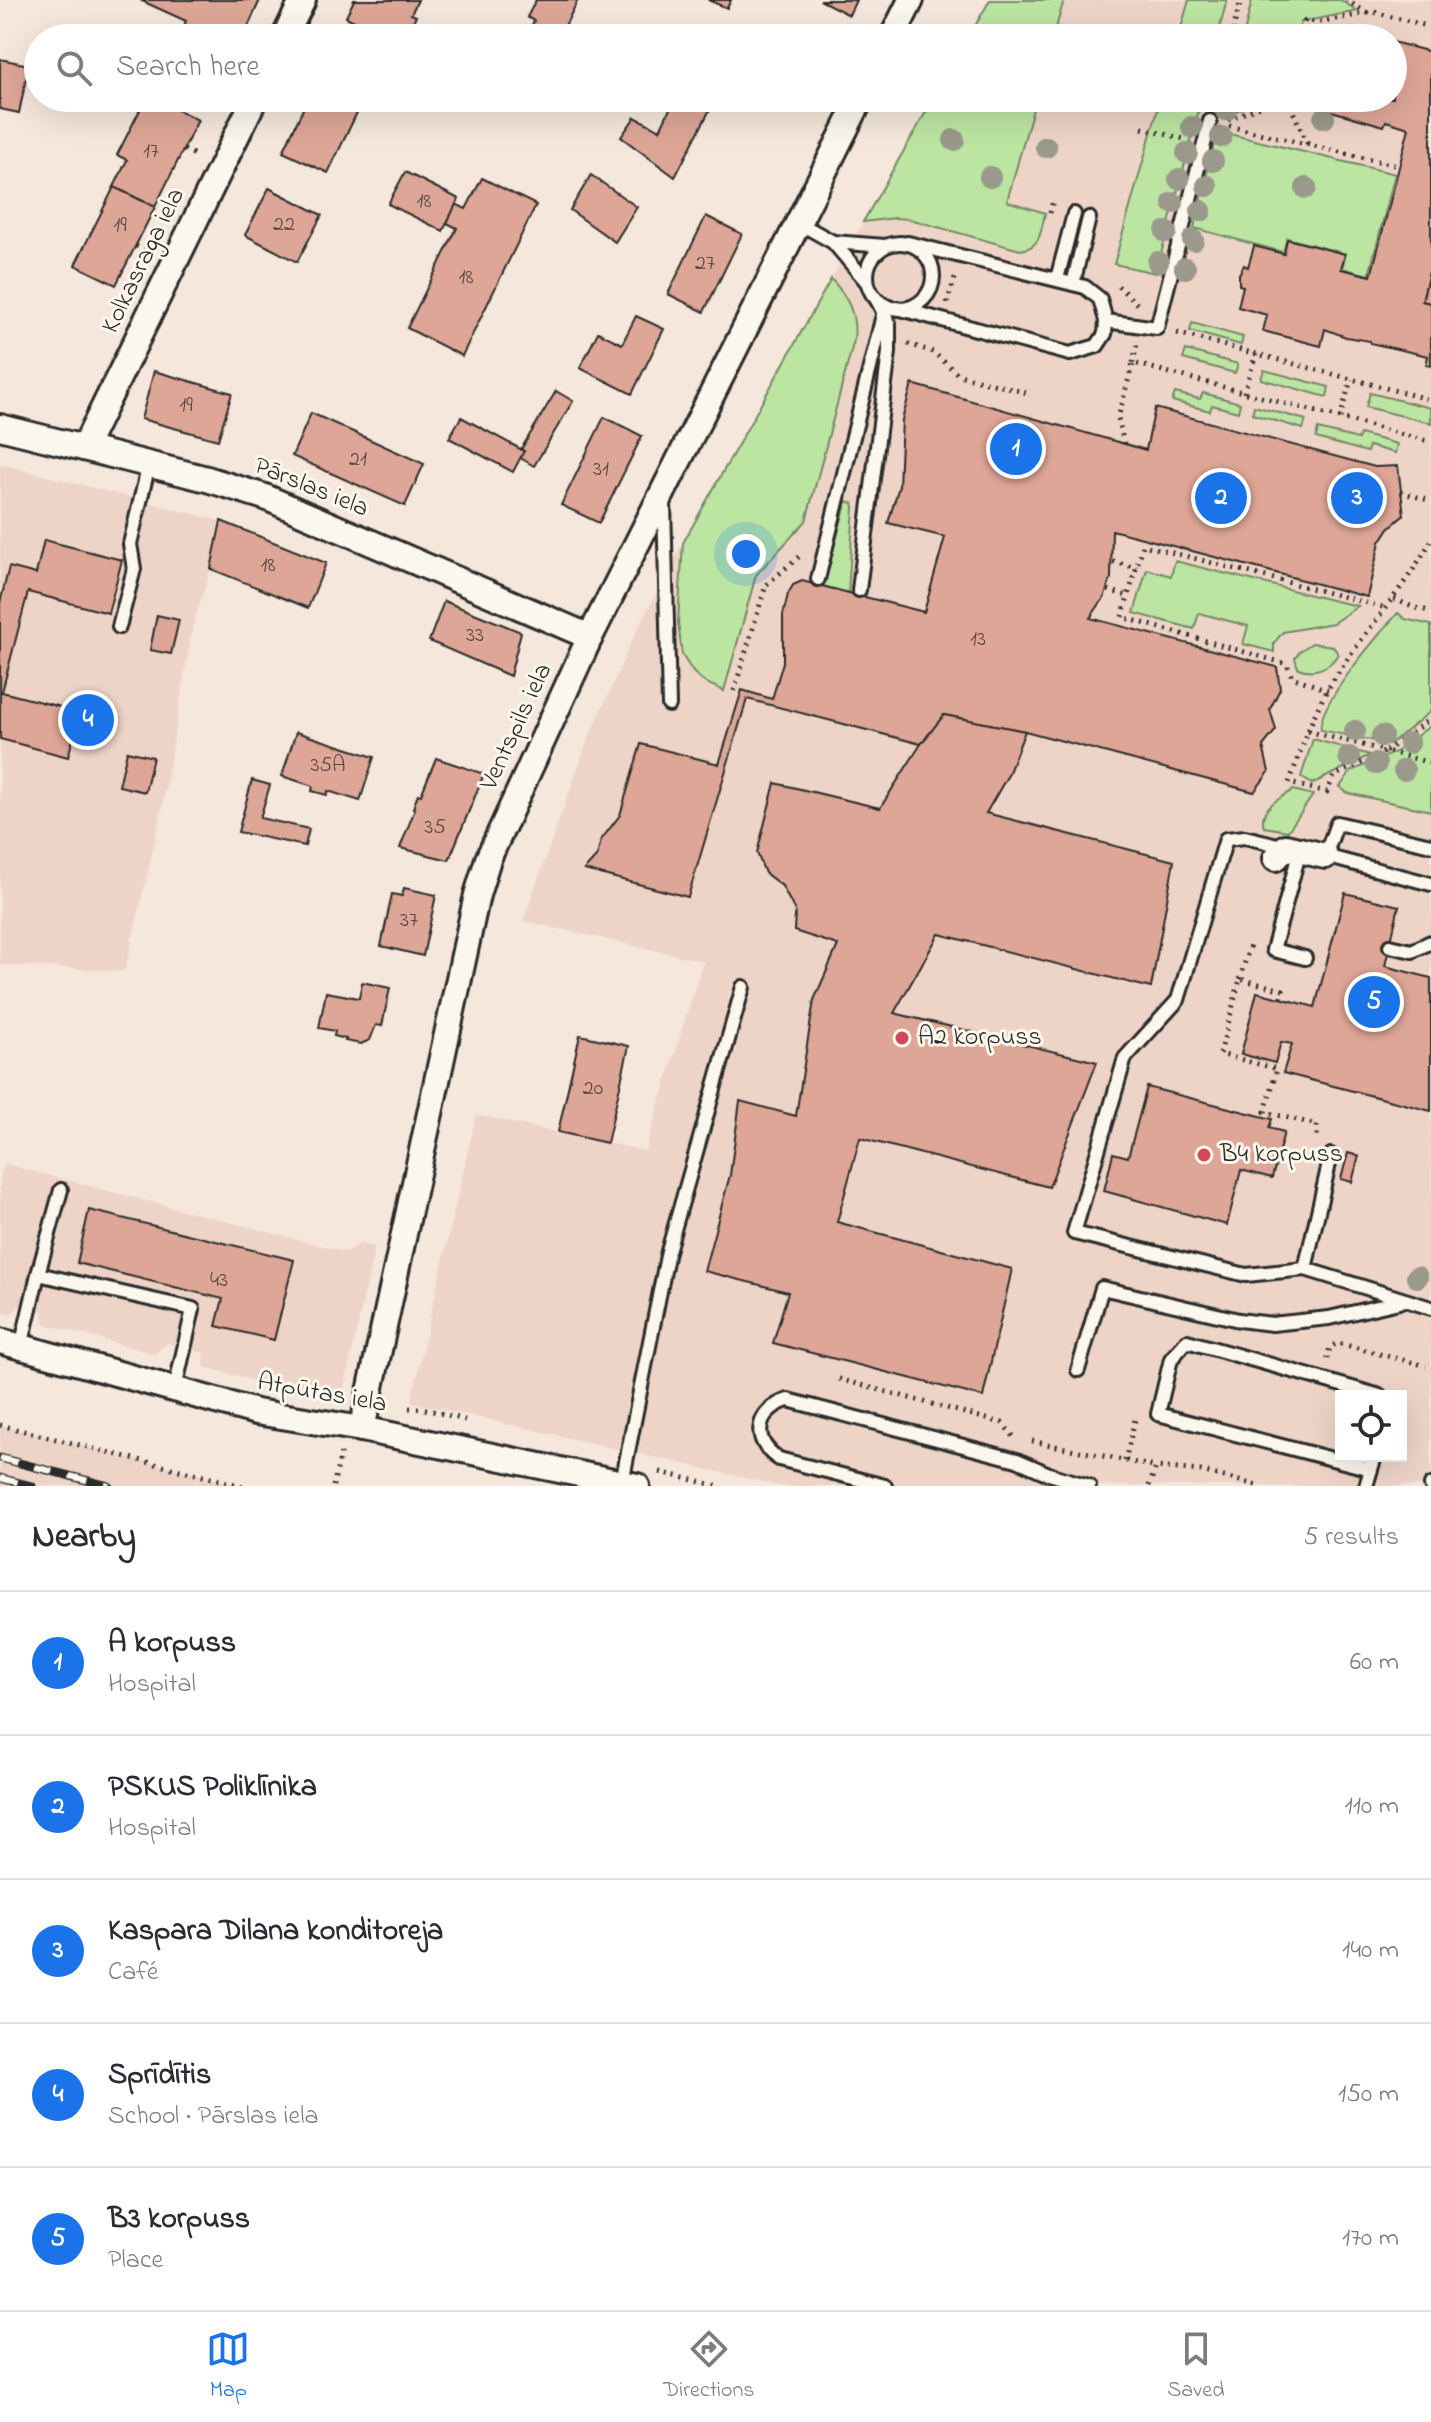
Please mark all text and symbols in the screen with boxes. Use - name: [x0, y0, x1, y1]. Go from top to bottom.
- search box: [24, 24, 1407, 112]
- icon: search: [52, 46, 96, 90]
- text: Search here: [116, 46, 260, 90]
- house number: 17: [143, 136, 159, 168]
- street label: Kolkasraga iela: [92, 182, 196, 340]
- house number: 18: [416, 186, 432, 218]
- house number: 22: [273, 209, 295, 241]
- house number: 19: [113, 210, 127, 242]
- house number: 27: [695, 248, 715, 280]
- house number: 18: [458, 262, 474, 294]
- house number: 19: [179, 390, 193, 422]
- pin: 1: [990, 419, 1042, 479]
- house number: 21: [349, 444, 367, 476]
- street label: Pārslas iela: [248, 448, 374, 528]
- house number: 31: [593, 454, 609, 486]
- pin: 2: [1195, 468, 1247, 528]
- pin: 3: [1331, 468, 1383, 528]
- your location: [726, 534, 766, 574]
- house number: 18: [260, 550, 276, 582]
- house number: 33: [466, 620, 484, 652]
- house number: 13: [970, 624, 986, 656]
- street label: Ventspils iela: [471, 657, 563, 798]
- pin: 4: [62, 690, 114, 750]
- house number: 35A: [310, 750, 346, 782]
- house number: 35: [424, 812, 446, 844]
- house number: 37: [400, 905, 418, 937]
- pin: 5: [1348, 972, 1400, 1032]
- place label: A2 korpuss: [918, 1019, 1042, 1057]
- marker: A2 korpuss: [893, 1029, 911, 1047]
- house number: 20: [583, 1073, 603, 1105]
- place label: B4 korpuss: [1219, 1136, 1343, 1174]
- marker: B4 korpuss: [1195, 1146, 1213, 1164]
- house number: 43: [210, 1265, 228, 1297]
- street label: Atpūtas iela: [254, 1364, 390, 1424]
- map controls: [1335, 1390, 1407, 1462]
- button: locate: [1335, 1390, 1407, 1462]
- text: Nearby: [32, 1513, 136, 1563]
- text: 5 results: [1304, 1519, 1399, 1557]
- text: A korpuss: [108, 1622, 236, 1666]
- text: 1: [54, 1644, 62, 1682]
- text: 60 m: [1350, 1644, 1399, 1682]
- text: Hospital: [108, 1666, 196, 1704]
- text: PSKUS Poliklīnika: [108, 1766, 317, 1810]
- text: 2: [52, 1788, 64, 1826]
- text: 110 m: [1345, 1788, 1399, 1826]
- text: Hospital: [108, 1810, 196, 1848]
- text: Kaspara Dilana konditoreja: [108, 1910, 443, 1954]
- text: 3: [53, 1932, 63, 1970]
- text: 140 m: [1342, 1932, 1399, 1970]
- text: Café: [108, 1954, 158, 1992]
- text: Sprīdītis: [108, 2054, 211, 2098]
- text: 4: [53, 2076, 63, 2114]
- text: 150 m: [1338, 2076, 1399, 2114]
- text: School · Pārslas iela: [108, 2098, 319, 2136]
- text: B3 korpuss: [108, 2198, 250, 2242]
- text: 5: [51, 2220, 65, 2258]
- text: 170 m: [1342, 2220, 1399, 2258]
- text: Place: [108, 2242, 163, 2280]
- tab: Map: [206, 2327, 250, 2407]
- tab: Directions: [663, 2327, 754, 2407]
- tab: Saved: [1167, 2327, 1225, 2407]

